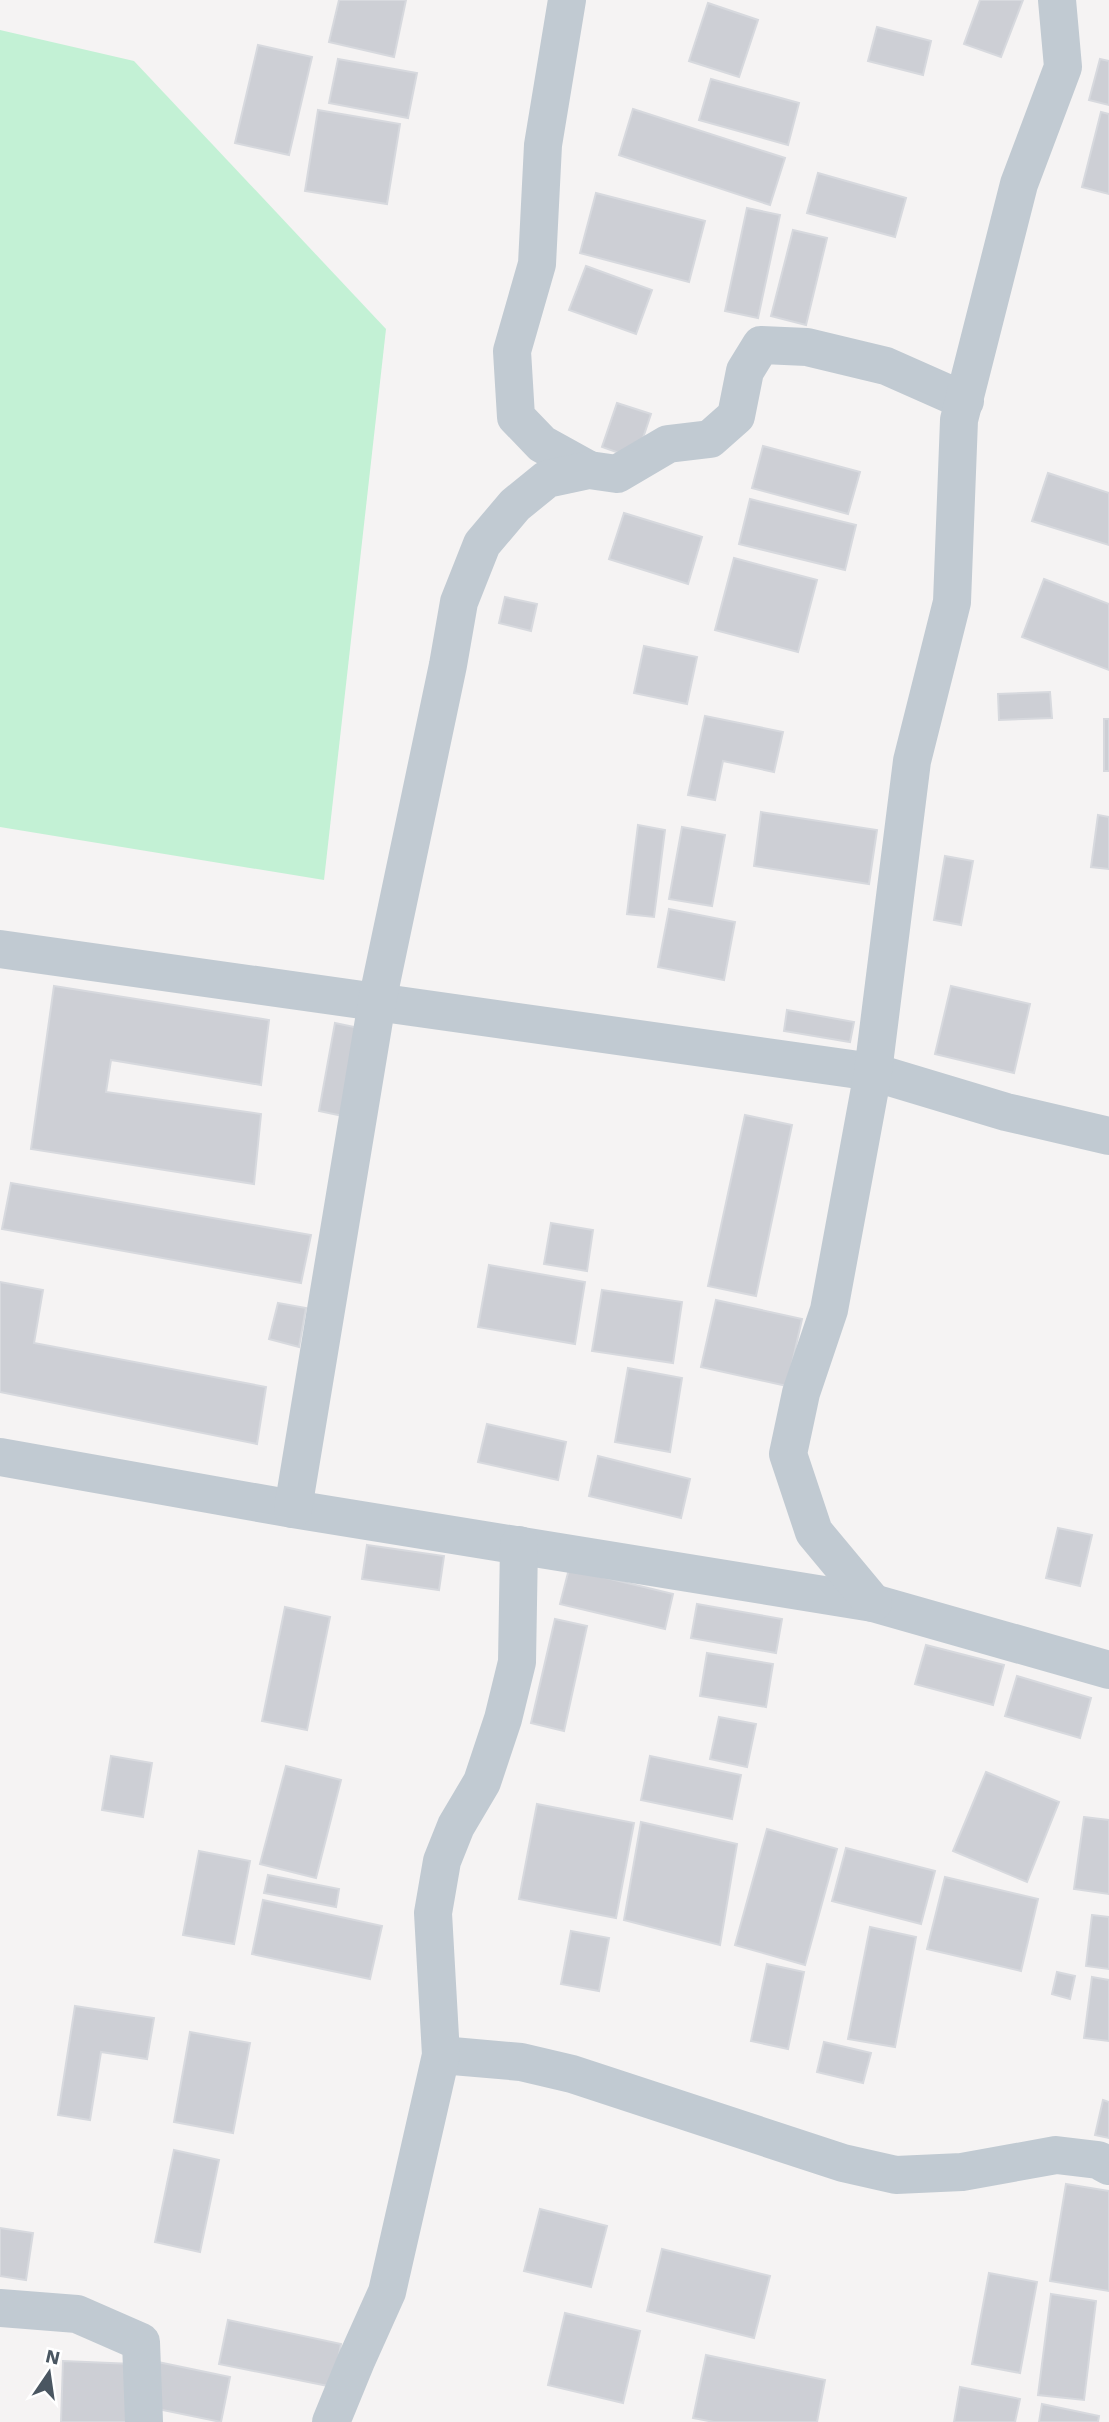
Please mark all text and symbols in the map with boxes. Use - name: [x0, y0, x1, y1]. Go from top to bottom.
- north arrow: [14, 2338, 84, 2408]
- text: N: [43, 2344, 62, 2370]

